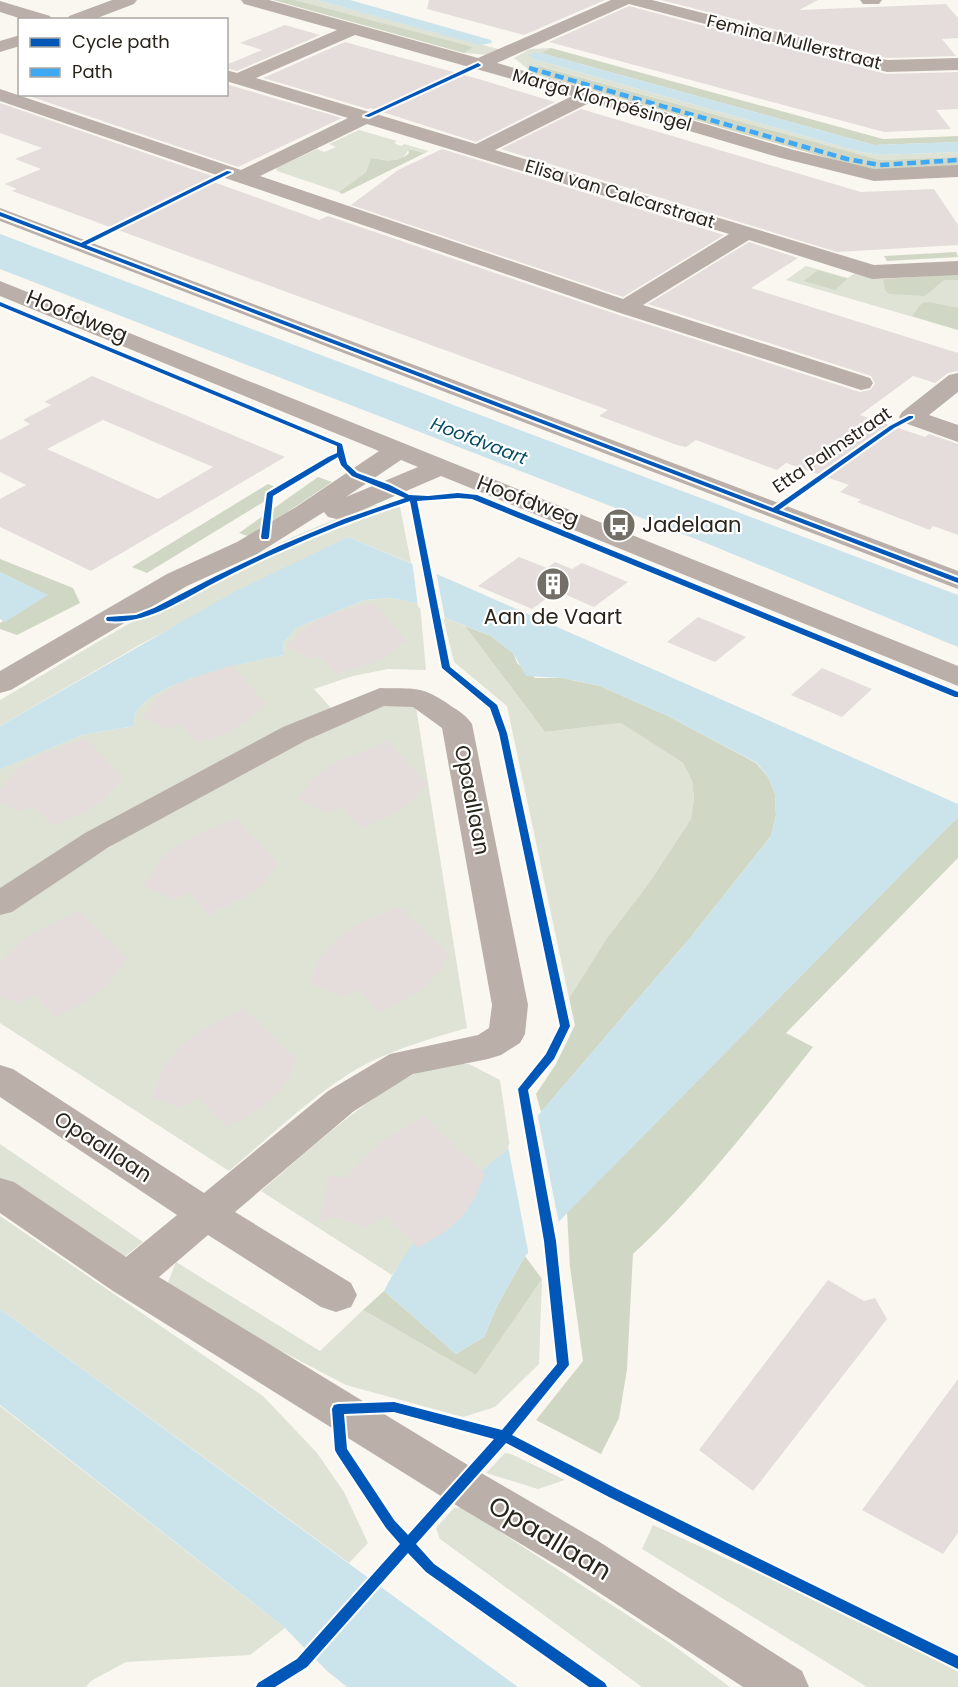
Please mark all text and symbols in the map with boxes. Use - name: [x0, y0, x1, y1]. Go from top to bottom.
- street label: Femina Mullerstraat: [704, 8, 884, 75]
- legend: [18, 18, 228, 96]
- text: Cycle path: [72, 29, 170, 54]
- text: Path: [72, 59, 113, 84]
- street label: Marga Klompésingel: [510, 62, 695, 137]
- street label: Elisa van Calcarstraat: [522, 153, 718, 234]
- street label: Hoofdweg: [22, 282, 132, 349]
- street label: Etta Palmstraat: [767, 401, 896, 499]
- water label: Hoofdvaart: [427, 411, 531, 471]
- street label: Hoofdweg: [473, 468, 583, 533]
- bus stop icon: Jadelaan: [601, 507, 637, 543]
- place label: Jadelaan: [642, 510, 742, 539]
- building icon: Aan de Vaart: [535, 566, 571, 602]
- place label: Aan de Vaart: [484, 602, 622, 631]
- street label: Opaallaan: [448, 743, 497, 857]
- street label: Opaallaan: [49, 1104, 158, 1189]
- street label: Opaallaan: [482, 1487, 618, 1589]

